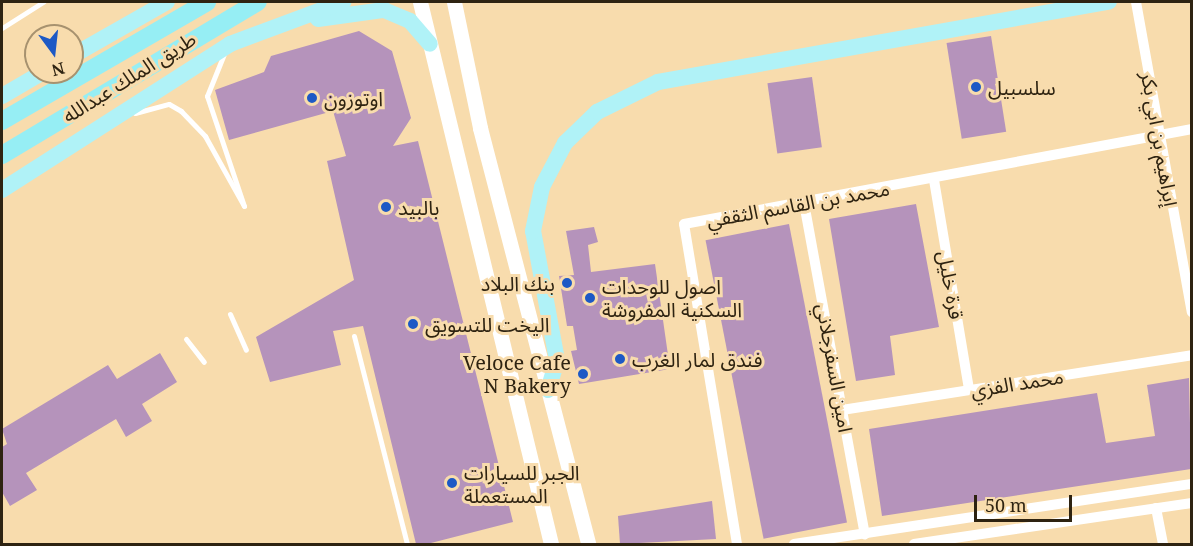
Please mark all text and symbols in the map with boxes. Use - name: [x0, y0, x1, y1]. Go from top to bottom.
- north arrow: [24, 24, 84, 84]
- street label: طريق الملك عبدالله: [58, 26, 200, 128]
- text: N: [49, 57, 67, 82]
- street label: إبراهيم بن ابي بكر: [1136, 70, 1184, 208]
- place label: سلسبيل: [988, 75, 1056, 99]
- marker: سلسبيل: [969, 80, 983, 94]
- place label: اوتوزون: [324, 86, 383, 110]
- marker: اوتوزون: [305, 91, 319, 105]
- street label: محمد بن القاسم الثقفي: [705, 176, 891, 232]
- place label: بالبيد: [398, 195, 439, 219]
- marker: بالبيد: [379, 200, 393, 214]
- street label: قرة خليل: [933, 249, 969, 321]
- place label: بنك البلاد: [481, 271, 555, 295]
- place label: اصول للوحدات السكنية المفروشة: [602, 274, 742, 321]
- marker: بنك البلاد: [560, 276, 574, 290]
- marker: اصول للوحدات السكنية المفروشة: [583, 291, 597, 305]
- street label: امين السفرجلاني: [812, 302, 858, 434]
- place label: اليخت للتسويق: [425, 312, 549, 336]
- marker: اليخت للتسويق: [406, 317, 420, 331]
- place label: فندق لمار الغرب: [632, 347, 762, 371]
- place label: Veloce Cafe N Bakery: [463, 350, 571, 397]
- marker: فندق لمار الغرب: [613, 352, 627, 366]
- street label: محمد الفزي: [969, 364, 1065, 402]
- marker: Veloce Cafe N Bakery: [576, 367, 590, 381]
- place label: الجبر للسيارات المستعملة: [464, 460, 580, 507]
- marker: الجبر للسيارات المستعملة: [445, 476, 459, 490]
- scale bar: [977, 483, 1074, 521]
- text: 50 m: [985, 493, 1027, 517]

